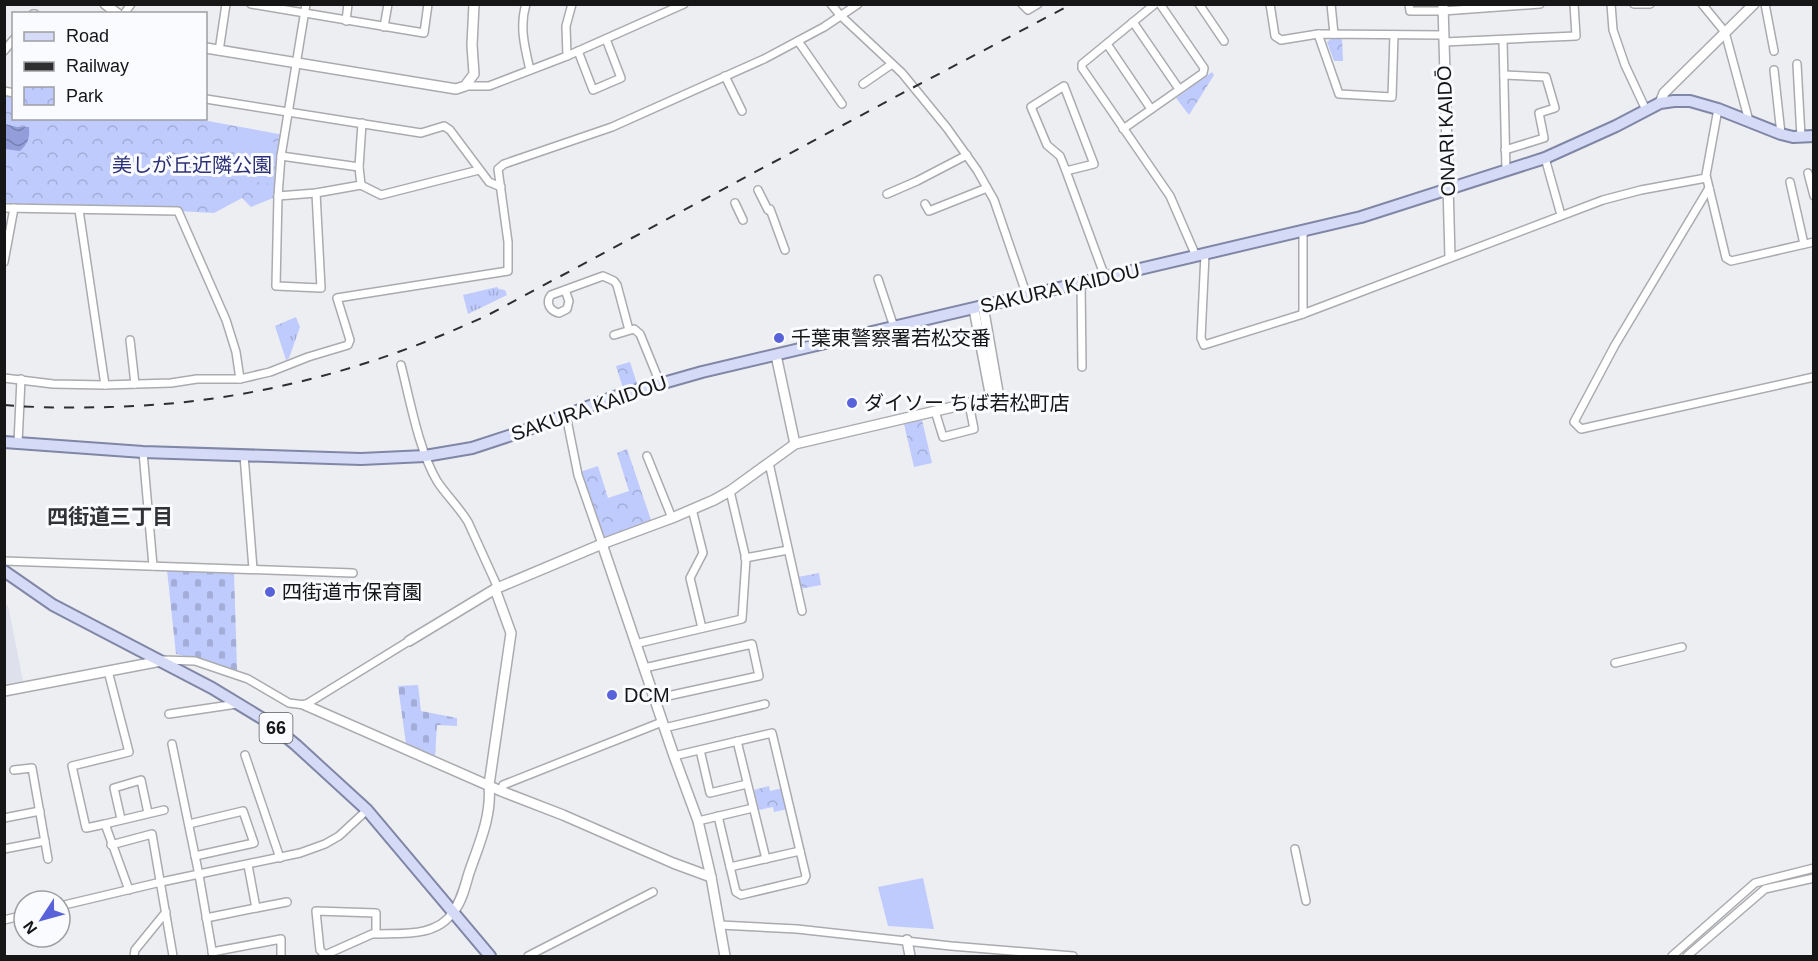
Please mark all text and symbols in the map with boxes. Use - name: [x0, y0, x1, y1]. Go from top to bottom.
- legend: [12, 12, 207, 120]
- text: Road: [66, 26, 109, 46]
- text: Railway: [66, 56, 129, 76]
- street label: ONARI KAIDŌ: [1433, 65, 1459, 197]
- text: Park: [66, 86, 104, 106]
- park label: 美しが丘近隣公園: [112, 154, 272, 176]
- street label: SAKURA KAIDOU: [978, 259, 1142, 317]
- place label: 千葉東警察署若松交番: [791, 327, 991, 349]
- marker: 千葉東警察署若松交番: [772, 331, 786, 345]
- street label: SAKURA KAIDOU: [508, 371, 670, 445]
- place label: ダイソー ちば若松町店: [864, 392, 1070, 414]
- marker: ダイソー ちば若松町店: [845, 396, 859, 410]
- district label: 四街道三丁目: [47, 505, 173, 528]
- place label: 四街道市保育園: [282, 581, 422, 603]
- marker: 四街道市保育園: [263, 585, 277, 599]
- place label: DCM: [624, 684, 670, 706]
- marker: DCM: [605, 688, 619, 702]
- road number: 66: [260, 713, 292, 743]
- north arrow: [12, 889, 72, 949]
- text: N: [20, 918, 41, 937]

